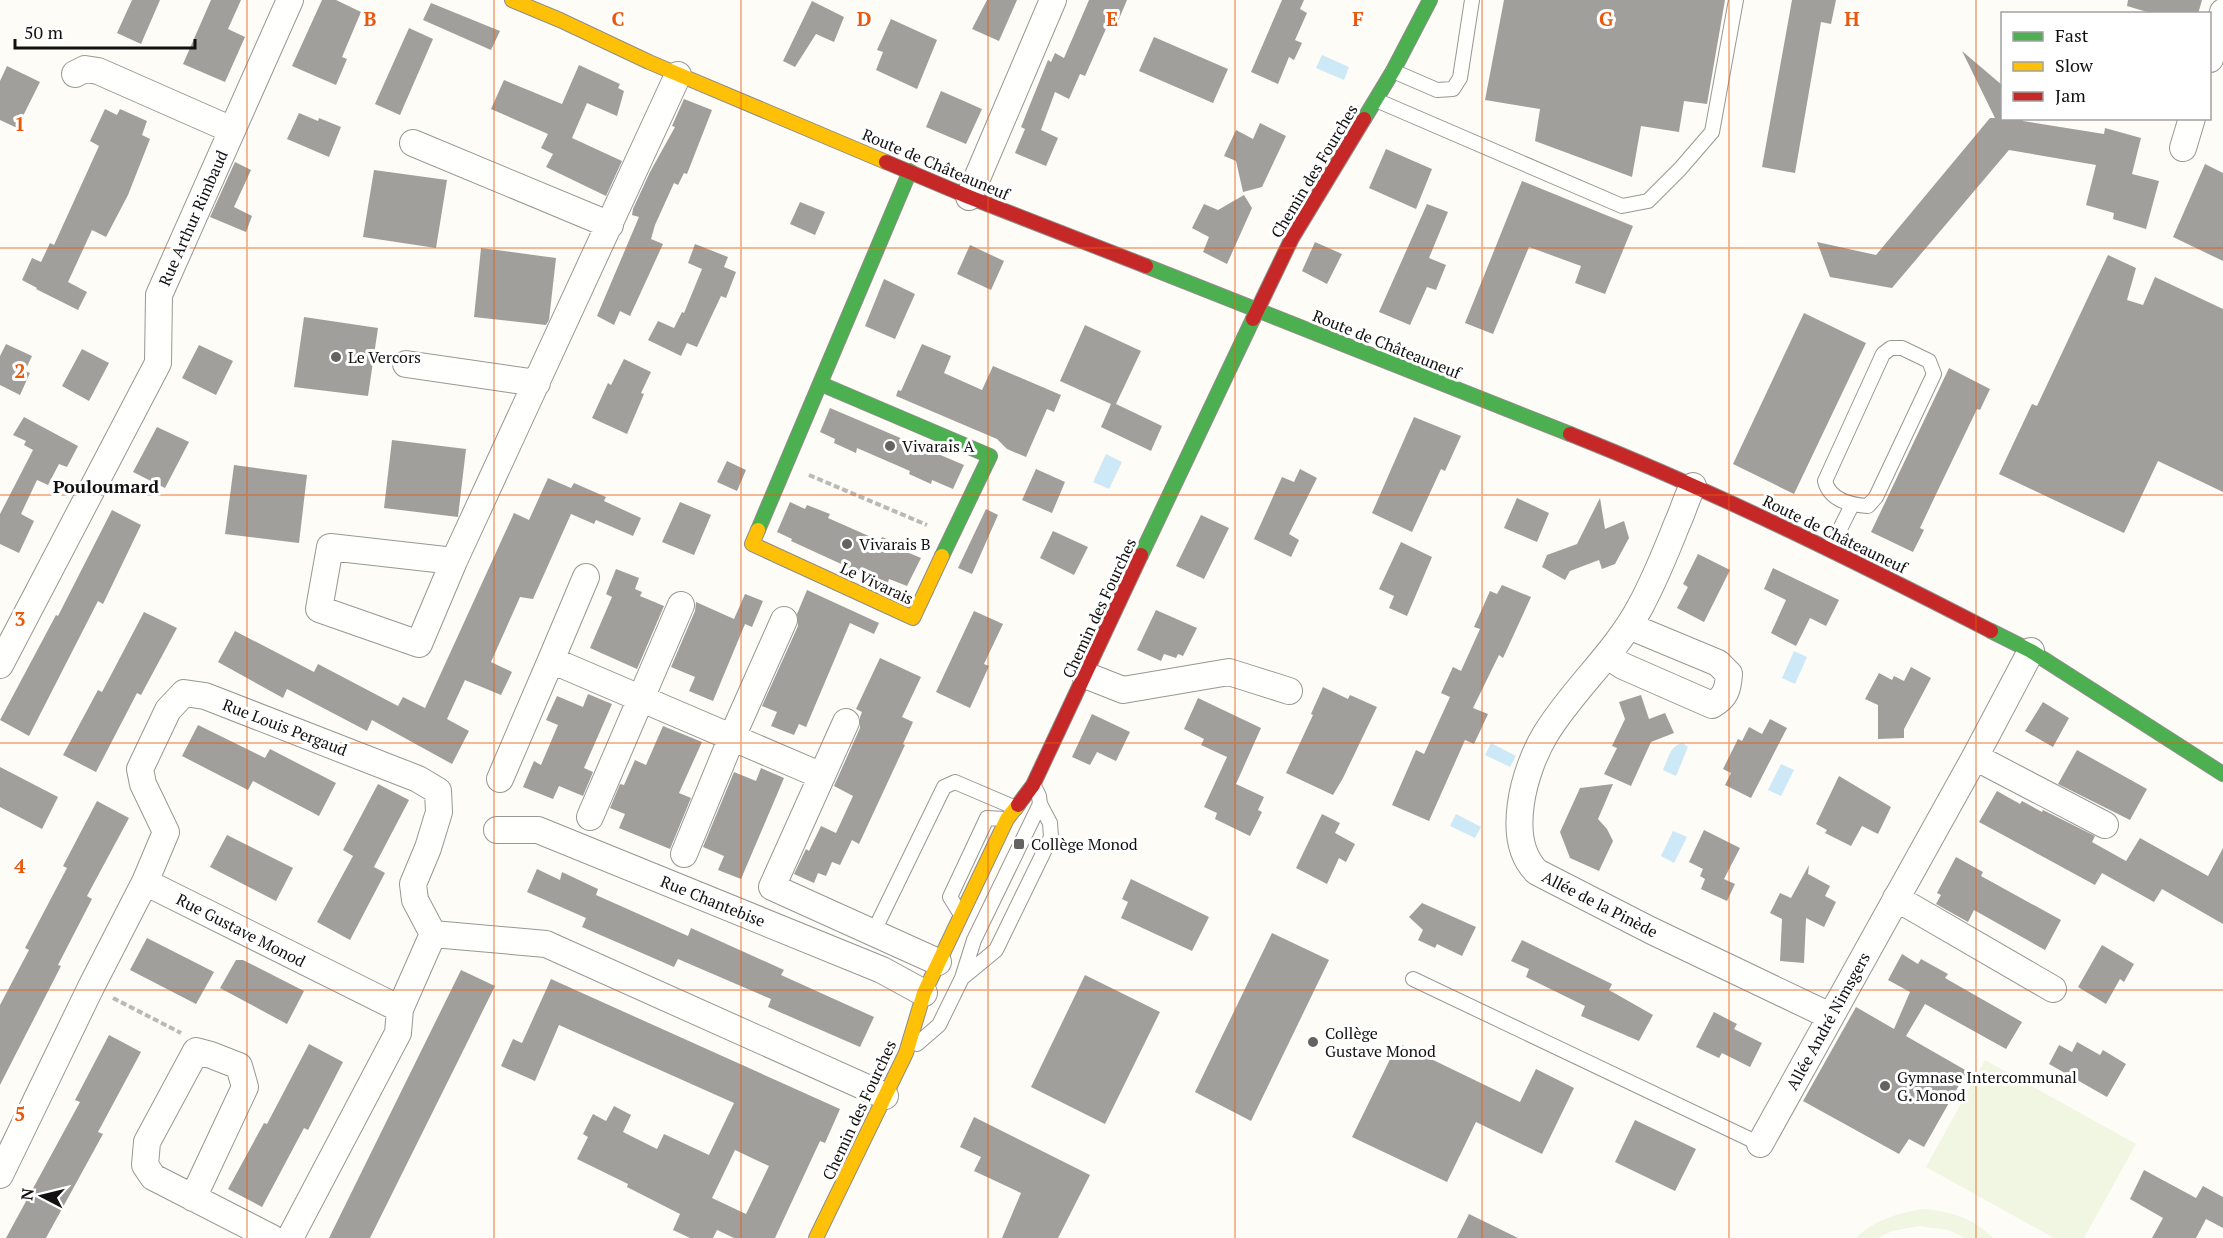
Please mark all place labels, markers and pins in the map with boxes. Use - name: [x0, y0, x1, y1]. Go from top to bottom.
- place label: Le Vercors: [348, 346, 421, 368]
- marker: Le Vercors: [329, 350, 343, 364]
- place label: Vivarais A: [902, 435, 975, 457]
- marker: Vivarais A: [883, 439, 897, 453]
- place label: Vivarais B: [859, 533, 931, 555]
- marker: Vivarais B: [840, 537, 854, 551]
- place label: Collège Monod: [1031, 833, 1138, 855]
- marker: Collège Monod: [1012, 837, 1026, 851]
- place label: Collège Gustave Monod: [1325, 1022, 1436, 1062]
- marker: Collège Gustave Monod: [1306, 1035, 1320, 1049]
- place label: Gymnase Intercommunal G. Monod: [1897, 1066, 2077, 1106]
- marker: Gymnase Intercommunal G. Monod: [1878, 1079, 1892, 1093]

